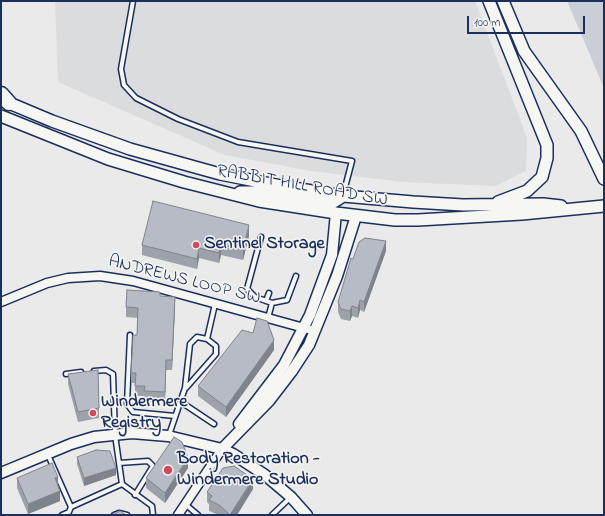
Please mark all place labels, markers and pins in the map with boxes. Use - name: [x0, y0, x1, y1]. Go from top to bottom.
- place label: Sentinel Storage: [204, 234, 325, 256]
- marker: Sentinel Storage: [191, 240, 201, 250]
- place label: Windermere Registry: [101, 392, 187, 434]
- marker: Windermere Registry: [88, 408, 98, 418]
- place label: Body Restoration - Windermere Studio: [177, 449, 320, 492]
- marker: Body Restoration - Windermere Studio: [162, 464, 174, 476]

